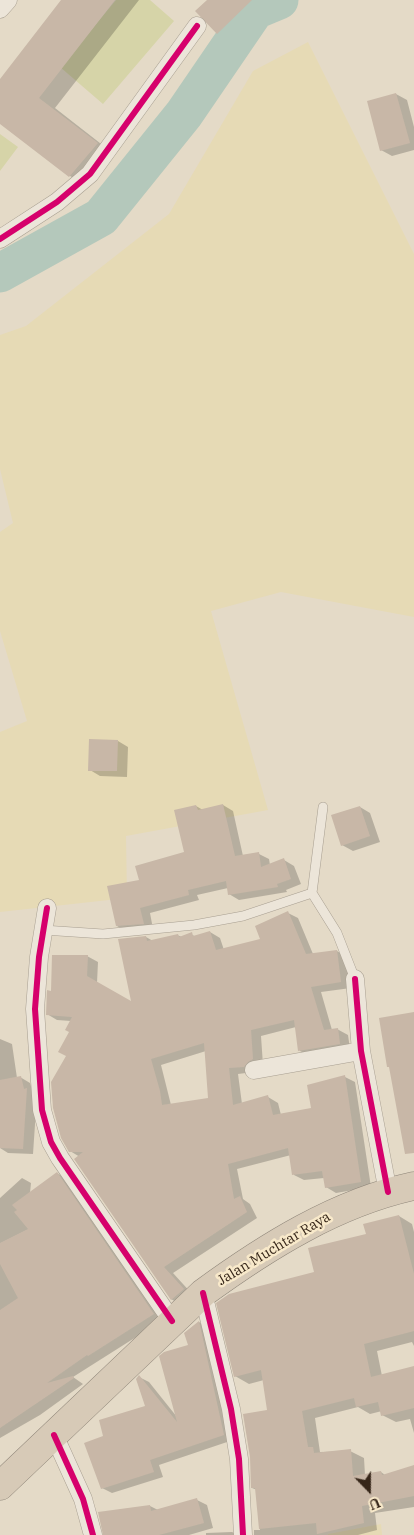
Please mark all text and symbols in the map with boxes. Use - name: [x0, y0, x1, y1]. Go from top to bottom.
- street label: Jalan Muchtar Raya: [215, 1209, 333, 1289]
- north arrow: [344, 1465, 394, 1515]
- text: U: [366, 1494, 383, 1514]

